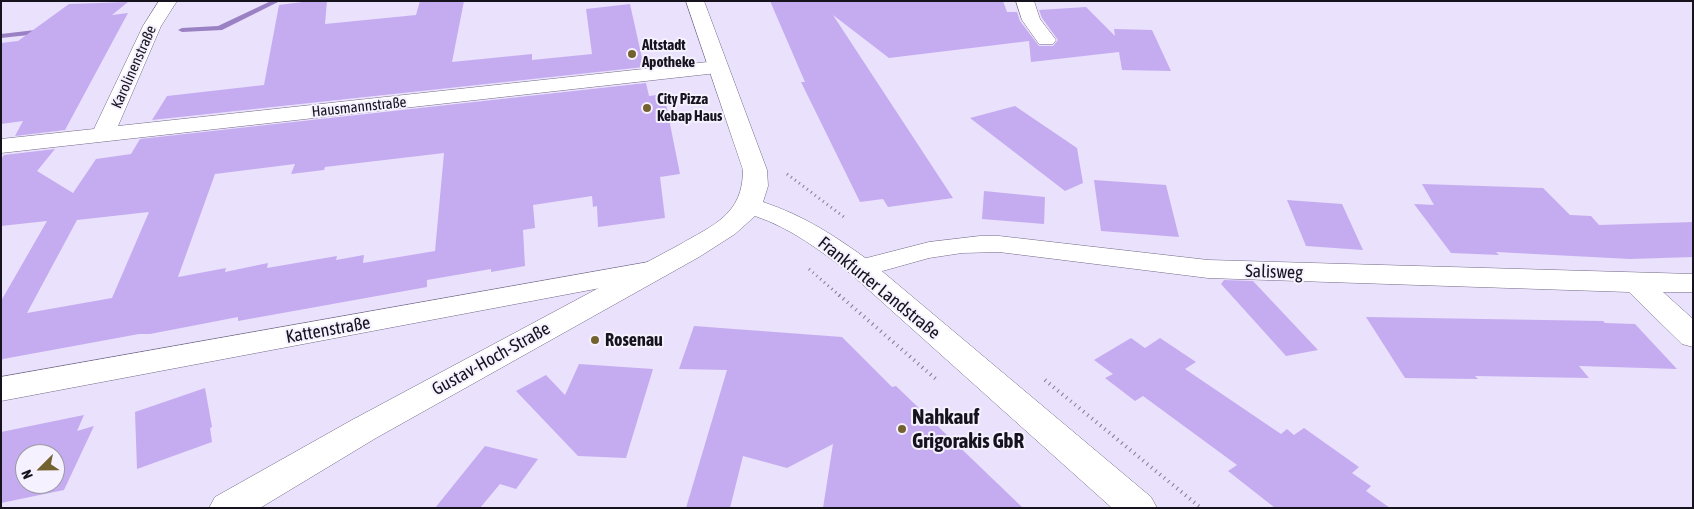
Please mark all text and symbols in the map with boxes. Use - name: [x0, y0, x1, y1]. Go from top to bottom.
- street label: Karolinenstraße: [108, 23, 160, 111]
- place label: Altstadt Apotheke: [642, 36, 695, 71]
- marker: Altstadt Apotheke: [626, 48, 638, 60]
- place label: City Pizza Kebap Haus: [657, 90, 722, 125]
- street label: Hausmannstraße: [311, 93, 407, 121]
- marker: City Pizza Kebap Haus: [641, 102, 653, 114]
- street label: Frankfurter Landstraße: [814, 232, 944, 344]
- street label: Salisweg: [1245, 260, 1303, 284]
- street label: Kattenstraße: [284, 312, 372, 348]
- street label: Gustav-Hoch-Straße: [428, 318, 554, 400]
- place label: Rosenau: [605, 329, 663, 351]
- marker: Rosenau: [589, 334, 601, 346]
- place label: Nahkauf Grigorakis GbR: [912, 404, 1024, 454]
- marker: Nahkauf Grigorakis GbR: [896, 423, 908, 435]
- north arrow: [15, 444, 65, 494]
- text: N: [18, 468, 36, 481]

